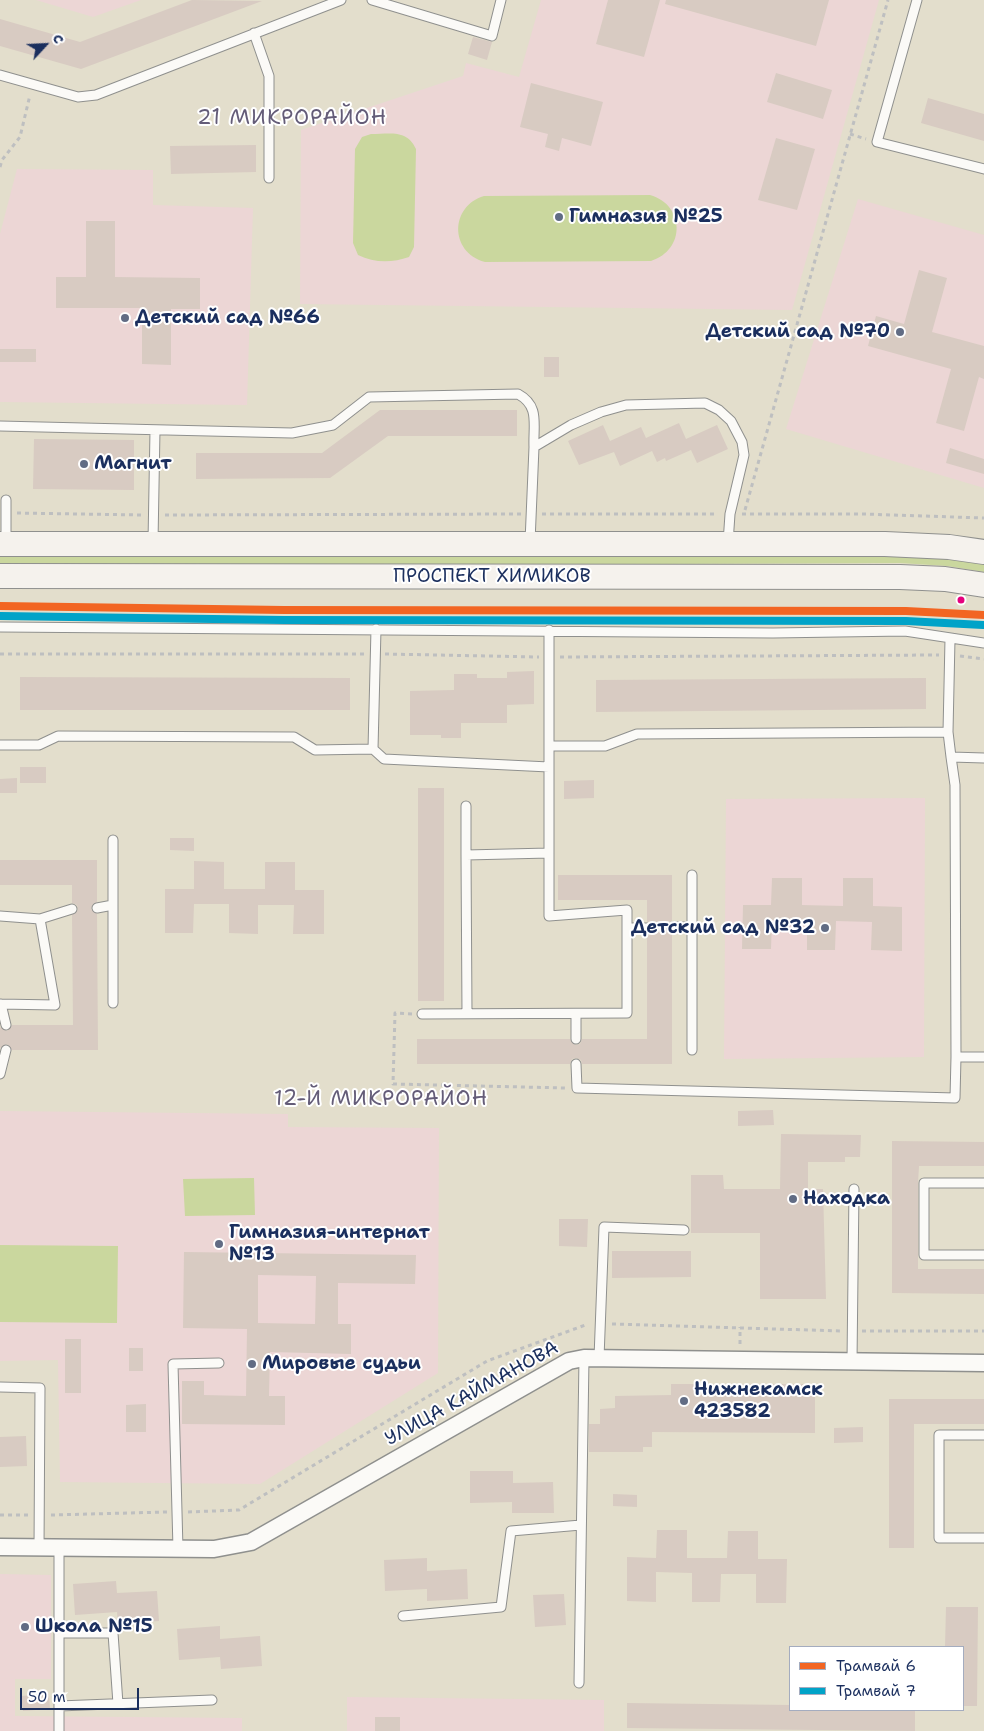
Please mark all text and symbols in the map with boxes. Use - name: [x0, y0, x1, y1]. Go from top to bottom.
- north arrow: [20, 20, 70, 70]
- text: С: [49, 31, 69, 46]
- district label: 21 МИКРОРАЙОН: [195, 106, 389, 132]
- place label: Гимназия №25: [569, 206, 723, 228]
- marker: Гимназия №25: [553, 211, 565, 223]
- place label: Детский сад №66: [135, 307, 320, 329]
- marker: Детский сад №66: [119, 312, 131, 324]
- place label: Детский сад №70: [705, 321, 890, 343]
- marker: Детский сад №70: [894, 326, 906, 338]
- place label: Магнит: [94, 453, 172, 475]
- marker: Магнит: [78, 458, 90, 470]
- street label: ПРОСПЕКТ ХИМИКОВ: [393, 566, 591, 588]
- unlabelled marker: [956, 595, 966, 605]
- place label: Детский сад №32: [631, 917, 815, 939]
- marker: Детский сад №32: [819, 922, 831, 934]
- district label: 12-Й МИКРОРАЙОН: [272, 1087, 490, 1113]
- place label: Находка: [803, 1188, 890, 1210]
- marker: Находка: [787, 1193, 799, 1205]
- place label: Гимназия-интернат №13: [229, 1222, 430, 1266]
- marker: Гимназия-интернат №13: [213, 1238, 225, 1250]
- street label: УЛИЦА КАЙМАНОВА: [381, 1337, 563, 1451]
- place label: Мировые судьи: [262, 1353, 421, 1375]
- marker: Мировые судьи: [246, 1358, 258, 1370]
- place label: Нижнекамск 423582: [694, 1379, 823, 1423]
- marker: Нижнекамск 423582: [678, 1395, 690, 1407]
- place label: Школа №15: [35, 1616, 153, 1638]
- marker: Школа №15: [19, 1621, 31, 1633]
- legend: [789, 1646, 964, 1711]
- text: Трамвай 6: [836, 1656, 916, 1676]
- scale bar: [22, 1678, 141, 1710]
- text: Трамвай 7: [836, 1681, 916, 1701]
- text: 50 m: [28, 1687, 66, 1707]

